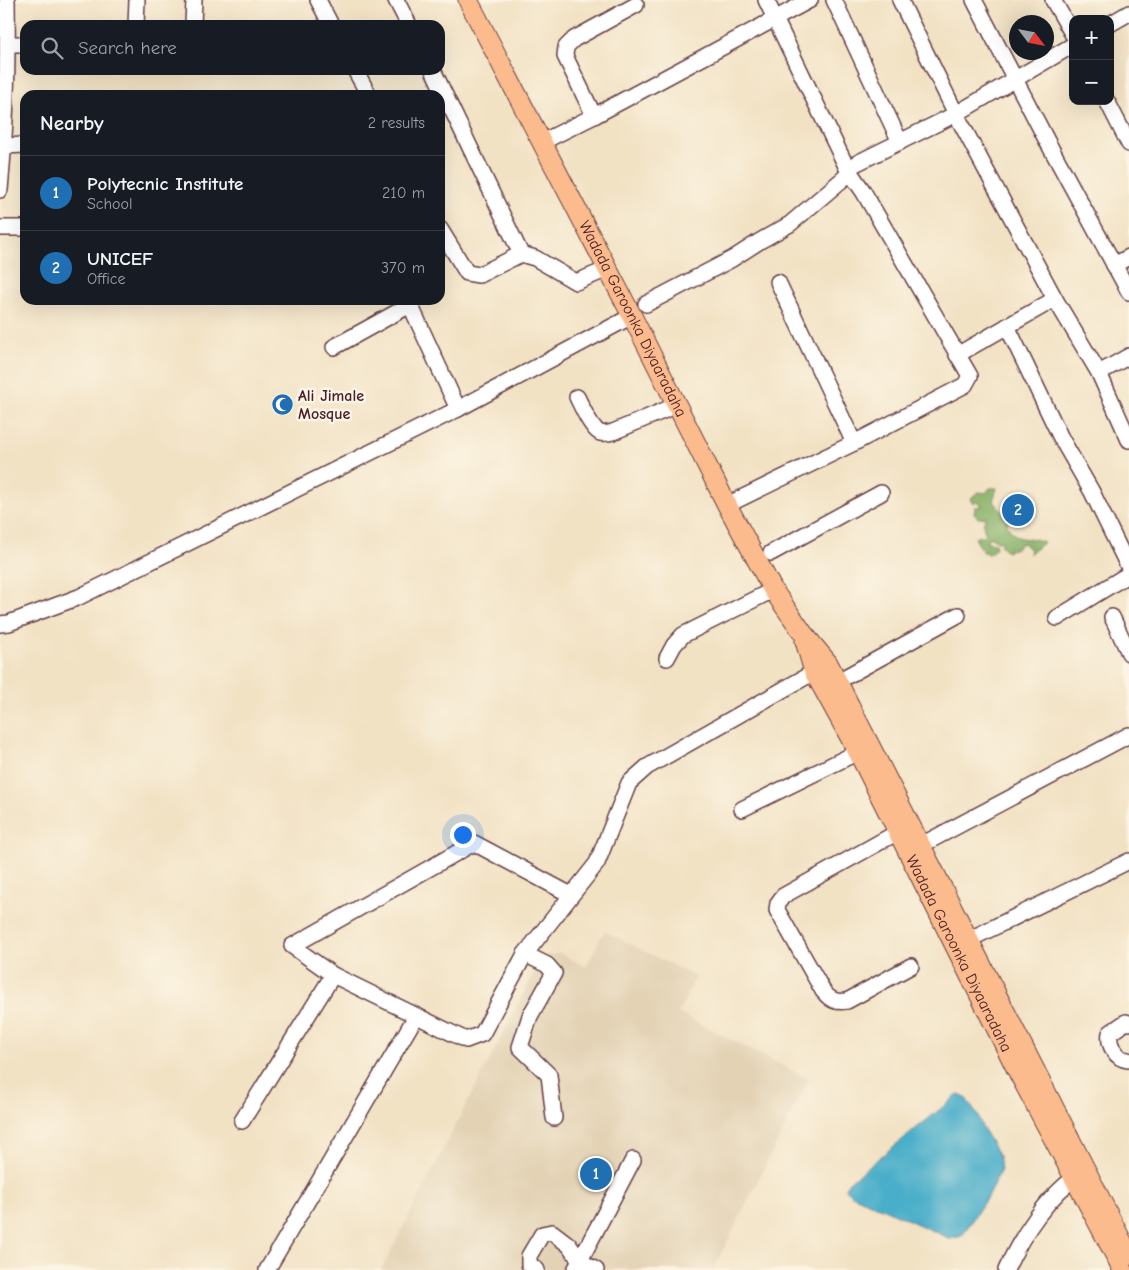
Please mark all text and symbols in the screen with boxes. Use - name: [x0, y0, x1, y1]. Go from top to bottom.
- north arrow: [1009, 15, 1054, 60]
- map controls: [1069, 15, 1114, 105]
- button: +: [1069, 15, 1114, 60]
- search box: [20, 20, 445, 75]
- icon: search: [38, 34, 66, 62]
- text: Search here: [78, 37, 177, 59]
- button: −: [1069, 60, 1114, 105]
- text: Nearby: [40, 111, 104, 135]
- text: 2 results: [368, 114, 425, 132]
- text: Polytecnic Institute: [87, 173, 243, 195]
- text: 1: [53, 184, 59, 202]
- text: 210 m: [382, 184, 425, 202]
- text: School: [87, 195, 133, 213]
- street label: Wadada Garoonka Diyaaradaha: [575, 218, 690, 420]
- text: UNICEF: [87, 248, 153, 270]
- text: 2: [52, 259, 60, 277]
- text: 370 m: [381, 259, 425, 277]
- text: Office: [87, 270, 126, 288]
- place label: Ali Jimale Mosque: [298, 387, 364, 423]
- mosque icon: Ali Jimale Mosque: [270, 393, 294, 417]
- pin: 2: [1002, 491, 1034, 529]
- your location: [450, 822, 476, 848]
- street label: Wadada Garoonka Diyaaradaha: [902, 852, 1016, 1055]
- pin: 1: [580, 1155, 612, 1193]

